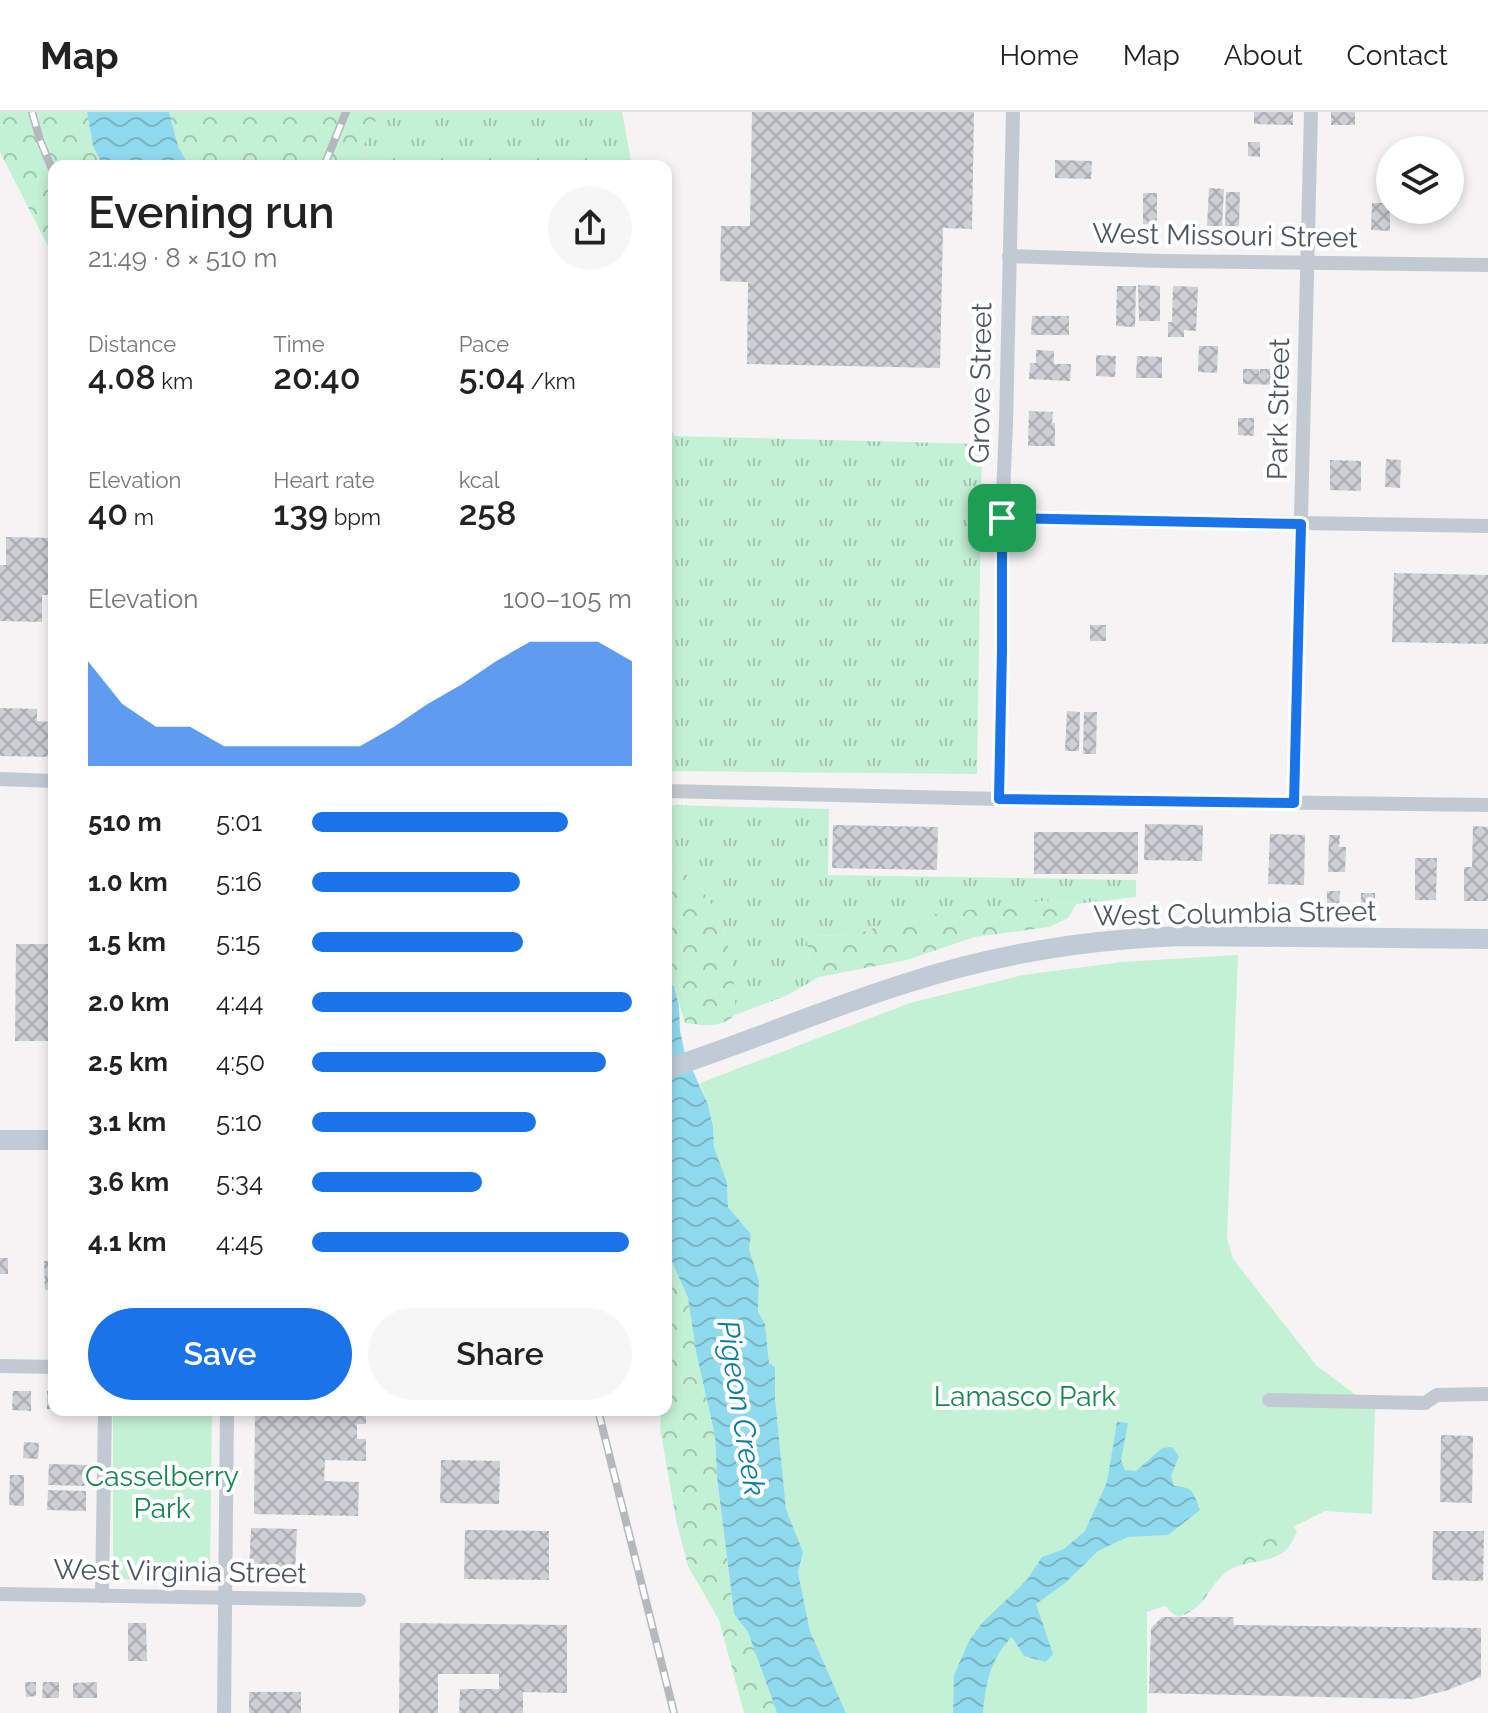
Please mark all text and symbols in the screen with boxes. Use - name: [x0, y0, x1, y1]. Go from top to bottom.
- text: Map: [40, 33, 119, 78]
- text: Home: [999, 39, 1079, 72]
- text: Map: [1123, 39, 1180, 72]
- text: About: [1224, 39, 1303, 72]
- text: Contact: [1347, 39, 1448, 72]
- map controls: [1376, 136, 1464, 224]
- button: layers: [1376, 136, 1464, 224]
- button: share: [548, 186, 632, 270]
- text: Evening run: [88, 187, 335, 238]
- street label: West Missouri Street: [1092, 217, 1359, 254]
- text: 21:49 · 8 × 510 m: [88, 243, 277, 273]
- street label: Grove Street: [963, 302, 998, 464]
- text: Distance: [88, 331, 176, 357]
- text: Time: [273, 331, 325, 357]
- text: Pace: [459, 331, 509, 357]
- street label: Park Street: [1261, 337, 1296, 480]
- text: 4.08: [88, 357, 156, 397]
- text: 20:40: [273, 357, 361, 397]
- text: 5:04: [459, 357, 525, 397]
- text: km: [156, 368, 193, 394]
- text: /km: [525, 368, 576, 394]
- text: Elevation: [88, 467, 181, 493]
- text: Heart rate: [273, 467, 375, 493]
- text: kcal: [459, 467, 500, 493]
- pin: [968, 484, 1036, 552]
- text: 40: [88, 493, 128, 533]
- text: 139: [273, 493, 328, 533]
- text: 258: [459, 493, 517, 533]
- icon: arrive: [980, 496, 1024, 540]
- text: m: [128, 504, 154, 530]
- text: bpm: [328, 504, 381, 530]
- text: Elevation: [88, 584, 198, 614]
- text: 100–105 m: [503, 584, 632, 614]
- text: 510 m: [88, 807, 162, 837]
- text: 5:01: [216, 807, 262, 837]
- text: 1.0 km: [88, 867, 168, 897]
- text: 5:16: [216, 867, 262, 897]
- street label: West Columbia Street: [1093, 895, 1377, 932]
- text: 1.5 km: [88, 927, 166, 957]
- text: 5:15: [216, 927, 260, 957]
- text: 2.0 km: [88, 987, 169, 1017]
- text: 4:44: [216, 987, 263, 1017]
- text: 2.5 km: [88, 1047, 168, 1077]
- text: 4:50: [216, 1047, 265, 1077]
- text: 3.1 km: [88, 1107, 166, 1137]
- text: 5:10: [216, 1107, 262, 1137]
- text: 3.6 km: [88, 1167, 169, 1197]
- text: 5:34: [216, 1167, 263, 1197]
- text: 4.1 km: [88, 1227, 167, 1257]
- text: 4:45: [216, 1227, 263, 1257]
- button: Save: [88, 1308, 352, 1400]
- button: Share: [368, 1308, 632, 1400]
- water label: Pigeon Creek: [710, 1318, 773, 1498]
- park label: Lamasco Park: [934, 1380, 1116, 1413]
- park label: Casselberry Park: [85, 1460, 239, 1525]
- street label: West Virginia Street: [53, 1553, 308, 1590]

